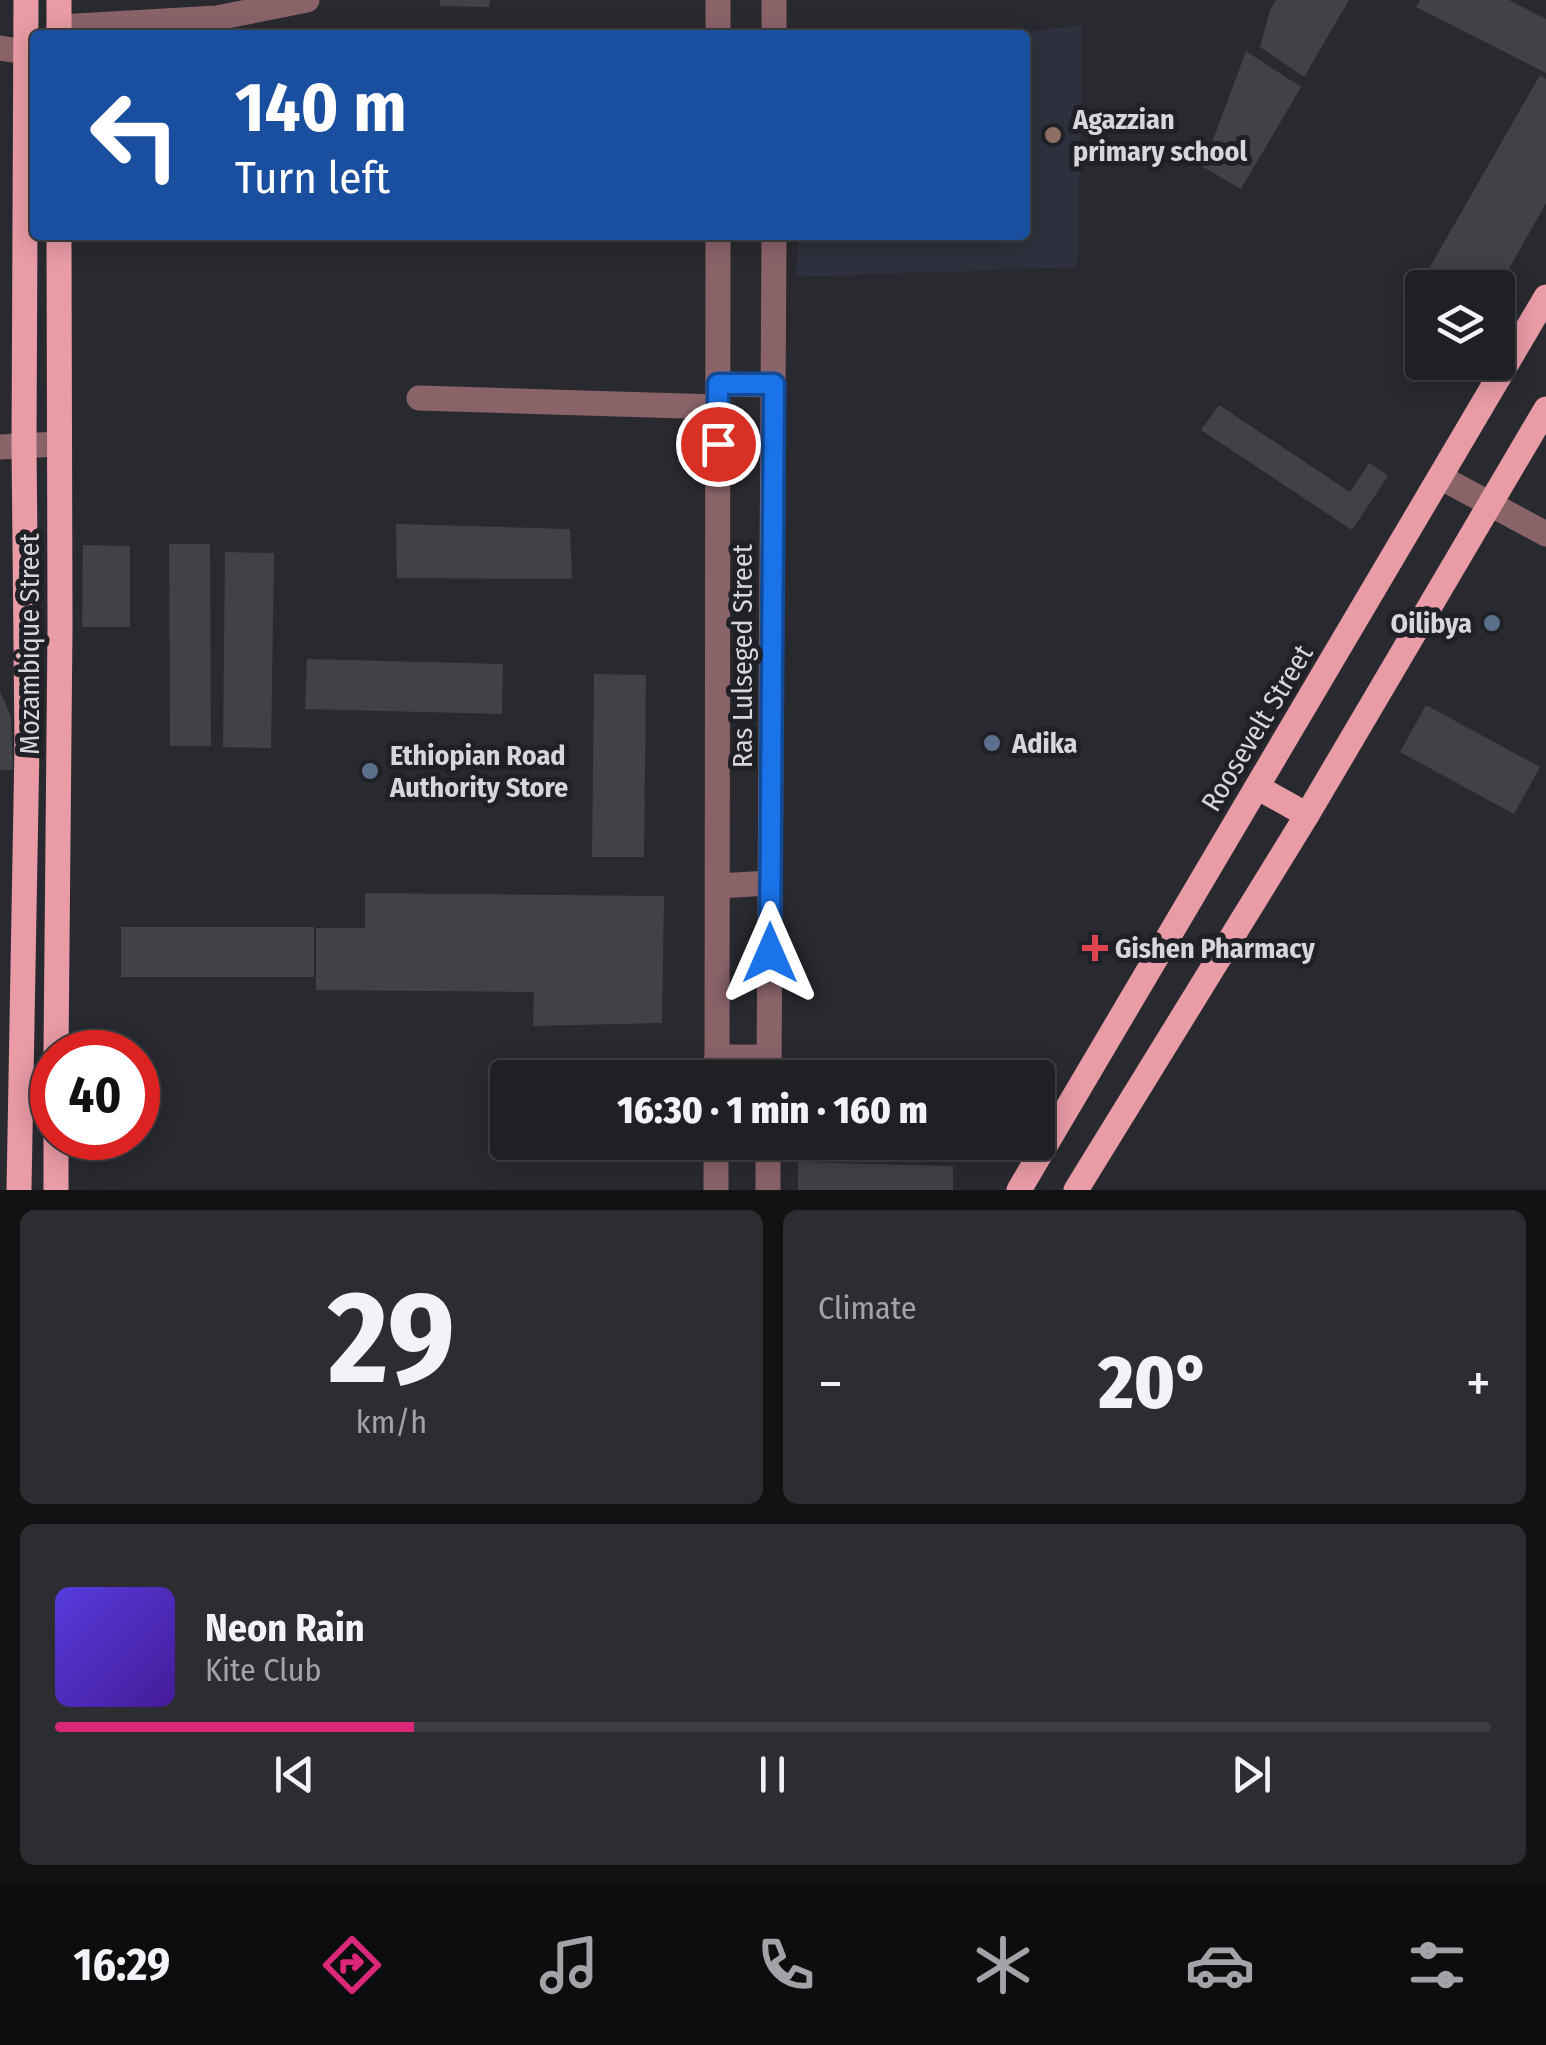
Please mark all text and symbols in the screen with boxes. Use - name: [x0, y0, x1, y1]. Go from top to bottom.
- text: 140 m: [235, 66, 407, 150]
- icon: left: [70, 70, 200, 200]
- place label: Agazzian primary school: [1072, 103, 1247, 168]
- marker: Agazzian primary school: [1042, 124, 1064, 146]
- text: Turn left: [235, 151, 390, 205]
- map controls: [1405, 270, 1515, 380]
- button: layers: [1405, 270, 1515, 380]
- pin: [676, 402, 761, 487]
- icon: arrive: [691, 417, 746, 472]
- street label: Mozambique Street: [13, 533, 46, 755]
- street label: Ras Lulseged Street: [726, 543, 759, 768]
- place label: Oilibya: [1391, 607, 1472, 640]
- marker: Oilibya: [1481, 612, 1503, 634]
- street label: Roosevelt Street: [1194, 638, 1320, 817]
- place label: Adika: [1011, 727, 1078, 760]
- marker: Adika: [981, 732, 1003, 754]
- place label: Ethiopian Road Authority Store: [389, 739, 568, 804]
- marker: Ethiopian Road Authority Store: [359, 760, 381, 782]
- position arrow: [718, 901, 822, 1005]
- place label: Gishen Pharmacy: [1115, 932, 1315, 965]
- marker: Gishen Pharmacy: [1084, 937, 1106, 959]
- speed limit sign: 40: [30, 1030, 160, 1160]
- text: 16:30 · 1 min · 160 m: [617, 1087, 928, 1133]
- text: 29: [328, 1260, 455, 1416]
- text: Climate: [818, 1289, 917, 1327]
- text: 20°: [1098, 1338, 1210, 1428]
- text: −: [818, 1351, 843, 1417]
- text: +: [1466, 1351, 1491, 1417]
- text: km/h: [356, 1403, 427, 1441]
- text: Neon Rain: [205, 1605, 365, 1651]
- text: Kite Club: [205, 1651, 321, 1689]
- icon: previous: [267, 1747, 322, 1802]
- icon: pause: [745, 1747, 800, 1802]
- icon: next: [1224, 1747, 1279, 1802]
- icon: directions: [317, 1930, 387, 2000]
- icon: music: [534, 1930, 604, 2000]
- icon: phone: [751, 1930, 821, 2000]
- icon: climate: [968, 1930, 1038, 2000]
- icon: car: [1185, 1930, 1255, 2000]
- icon: filters: [1402, 1930, 1472, 2000]
- text: 16:29: [74, 1938, 170, 1992]

